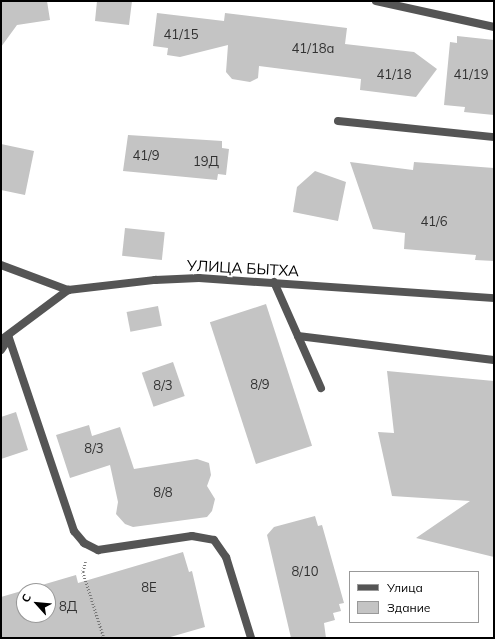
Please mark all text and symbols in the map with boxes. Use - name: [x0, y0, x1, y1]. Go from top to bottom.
- house number: 41/15: [164, 26, 198, 42]
- house number: 41/18а: [292, 40, 334, 56]
- house number: 41/18: [377, 66, 411, 82]
- house number: 41/19: [454, 66, 488, 82]
- house number: 41/9: [132, 147, 160, 163]
- house number: 19Д: [193, 153, 219, 169]
- house number: 41/6: [420, 213, 448, 229]
- street label: УЛИЦА БЫТХА: [186, 256, 300, 280]
- house number: 8/9: [250, 376, 270, 392]
- house number: 8/3: [153, 377, 173, 393]
- house number: 8/3: [84, 440, 104, 456]
- house number: 8/8: [153, 484, 173, 500]
- house number: 8/10: [291, 563, 319, 579]
- legend: [349, 571, 479, 623]
- house number: 8Е: [141, 579, 157, 595]
- text: Улица: [387, 580, 423, 595]
- north arrow: [16, 583, 56, 623]
- text: С: [18, 591, 34, 605]
- house number: 8Д: [59, 598, 77, 614]
- text: Здание: [387, 600, 430, 615]

